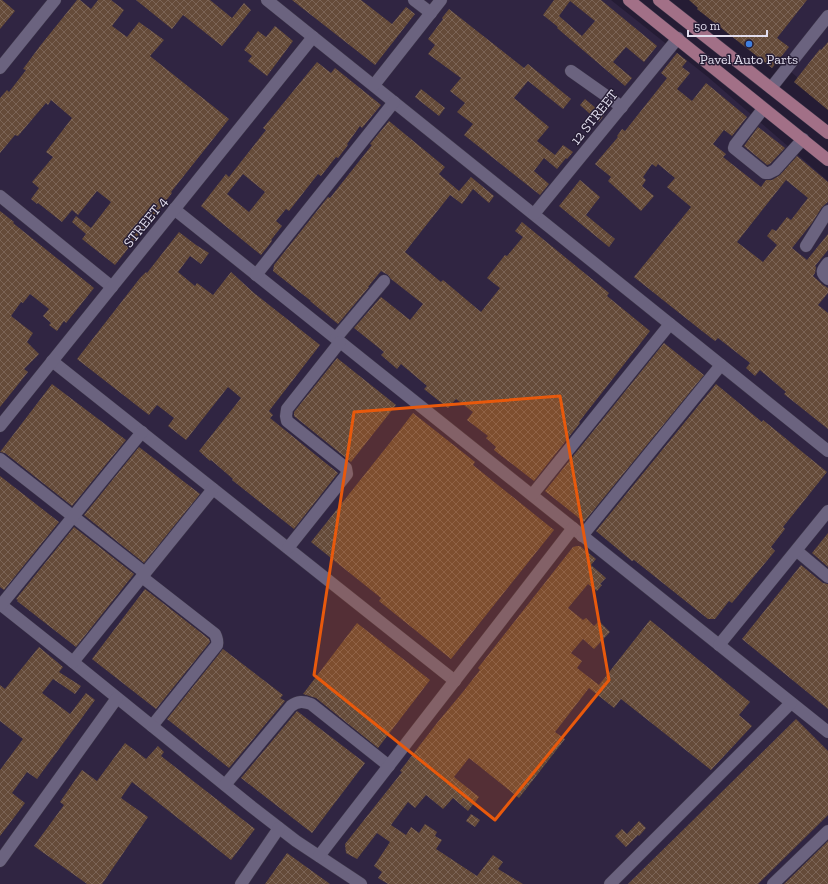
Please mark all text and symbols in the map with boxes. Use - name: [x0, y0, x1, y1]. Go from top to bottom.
- scale bar: [688, 12, 767, 38]
- text: 50 m: [694, 19, 721, 33]
- marker: Pavel Auto Parts: [744, 39, 754, 49]
- place label: Pavel Auto Parts: [700, 51, 798, 68]
- street label: 12 STREET: [567, 86, 622, 148]
- street label: STREET 4: [120, 193, 171, 251]

